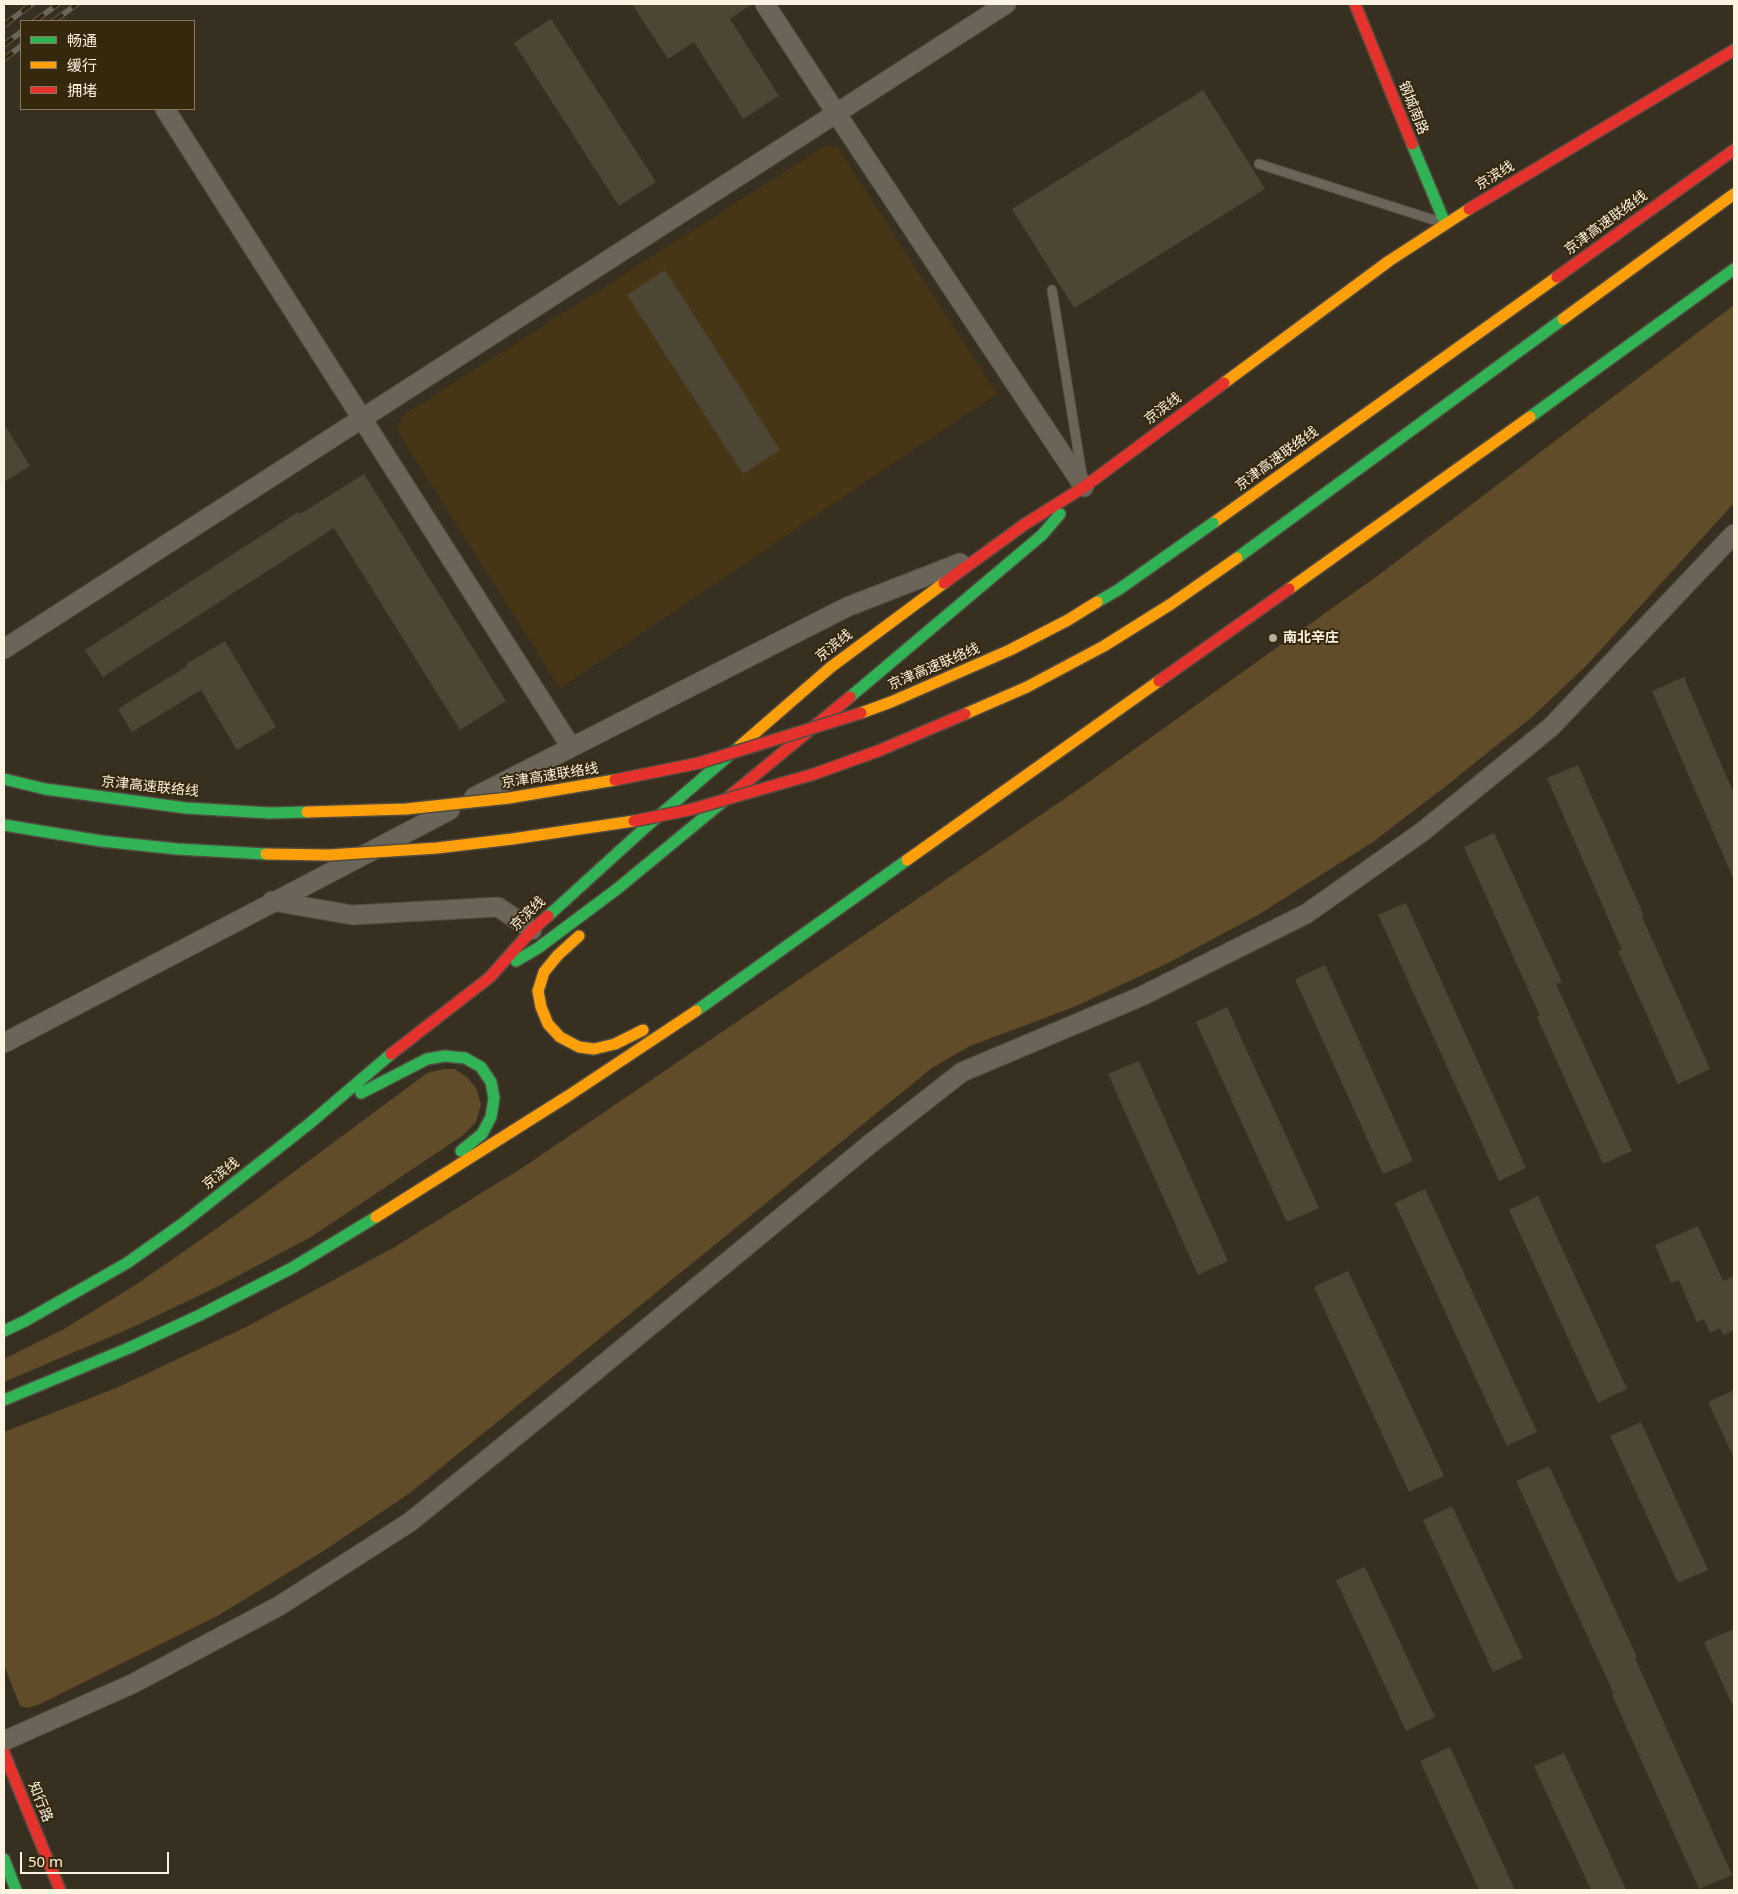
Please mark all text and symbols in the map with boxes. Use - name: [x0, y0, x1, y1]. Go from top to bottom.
- legend: [20, 20, 195, 110]
- text: 畅通: [67, 30, 97, 50]
- text: 缓行: [67, 55, 97, 75]
- street label: 钢城南路: [1395, 79, 1431, 137]
- text: 拥堵: [67, 80, 97, 100]
- street label: 京滨线: [1473, 158, 1517, 194]
- street label: 京津高速联络线: [1561, 187, 1651, 259]
- street label: 京滨线: [1141, 390, 1185, 428]
- street label: 京津高速联络线: [1232, 423, 1322, 495]
- street label: 京滨线: [812, 626, 856, 666]
- place label: 南北辛庄: [1283, 630, 1339, 646]
- marker: 南北辛庄: [1267, 632, 1279, 644]
- street label: 京津高速联络线: [886, 640, 982, 694]
- street label: 京津高速联络线: [500, 760, 600, 792]
- street label: 京津高速联络线: [100, 774, 200, 800]
- street label: 京滨线: [507, 893, 549, 935]
- street label: 京滨线: [199, 1154, 243, 1194]
- street label: 知行路: [24, 1779, 56, 1825]
- scale bar: [22, 1842, 171, 1874]
- text: 50 m: [28, 1851, 63, 1871]

